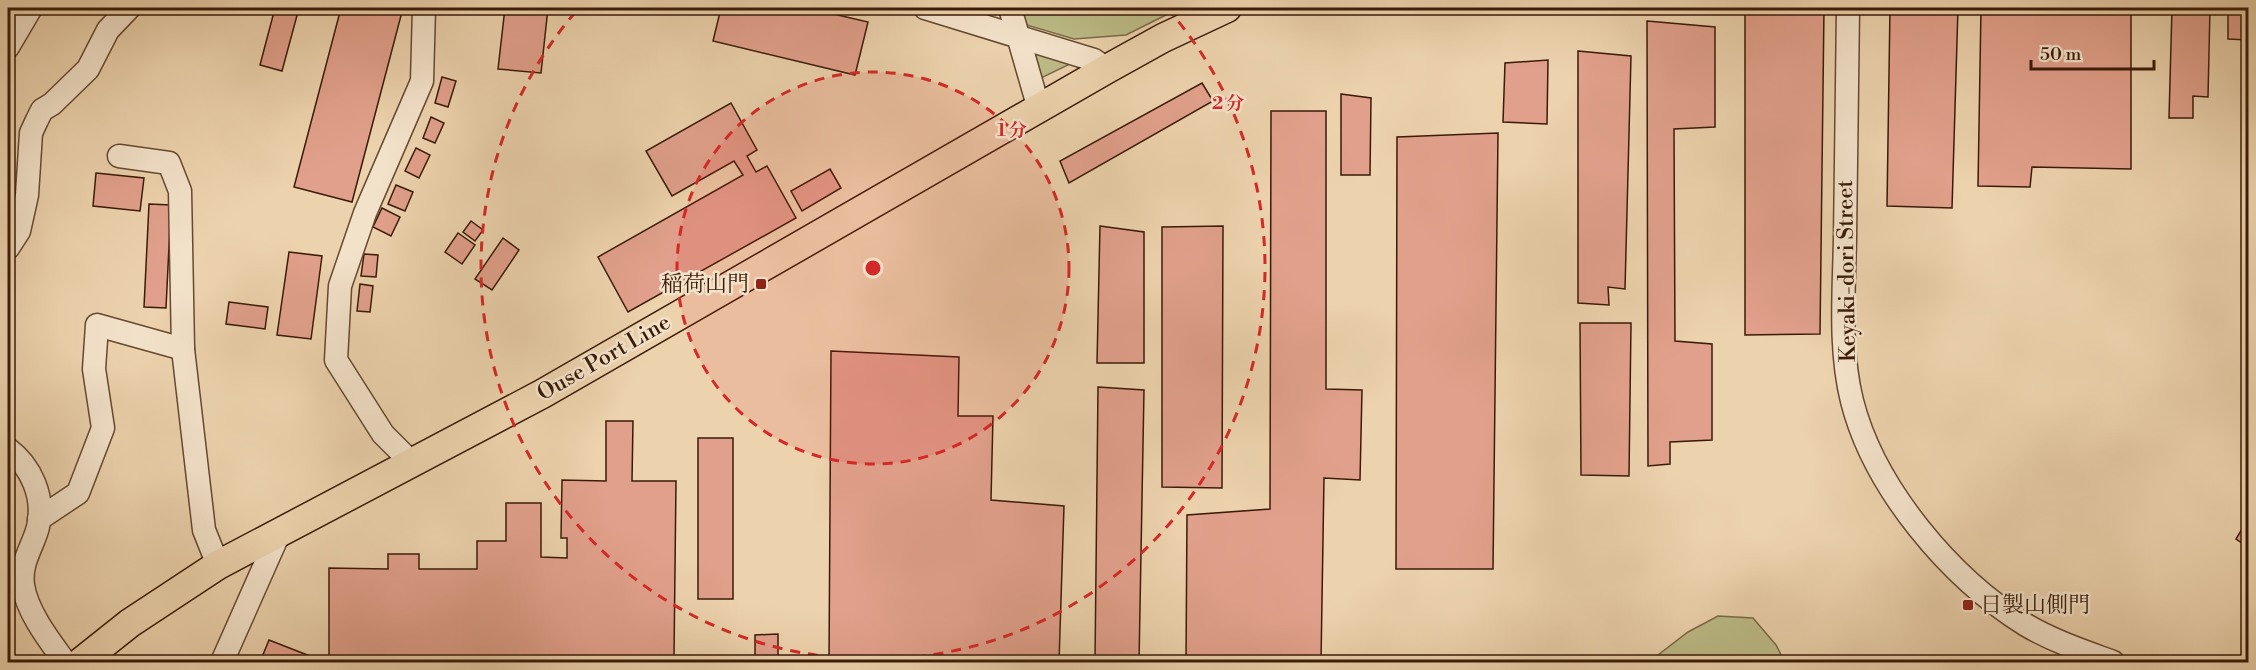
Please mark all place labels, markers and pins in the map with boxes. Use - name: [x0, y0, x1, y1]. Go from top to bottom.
- centre of rings: [863, 258, 883, 278]
- place label: 稲荷山門: [661, 271, 749, 298]
- marker: 稲荷山門: [754, 277, 768, 291]
- place label: 日製山側門: [1980, 592, 2090, 619]
- marker: 日製山側門: [1961, 598, 1975, 612]

